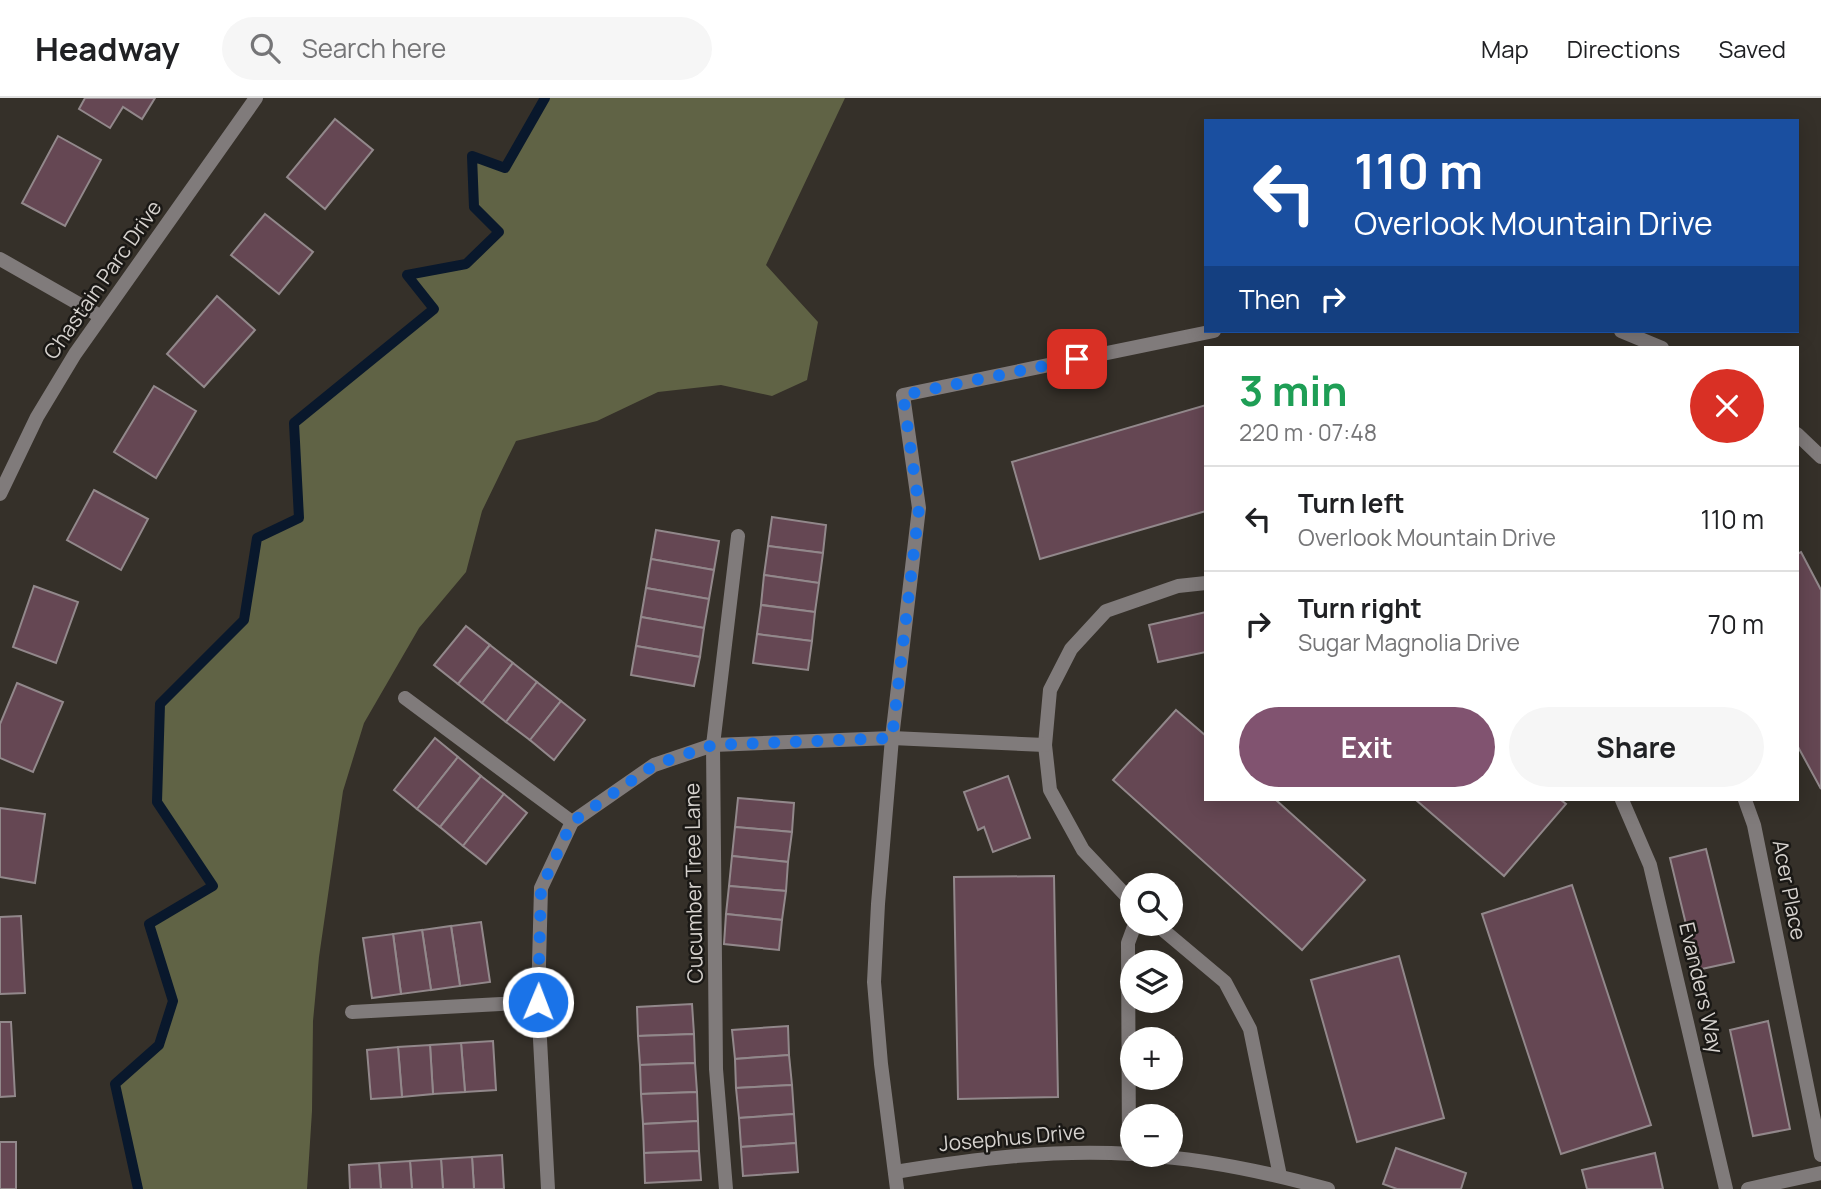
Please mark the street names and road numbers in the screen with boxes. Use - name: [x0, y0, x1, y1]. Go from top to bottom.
- street label: Chastain Parc Drive: [37, 194, 168, 364]
- street label: Cucumber Tree Lane: [677, 783, 709, 984]
- street label: Acer Place: [1767, 837, 1813, 942]
- street label: Evanders Way: [1673, 919, 1731, 1056]
- street label: Josephus Drive: [938, 1117, 1086, 1157]

